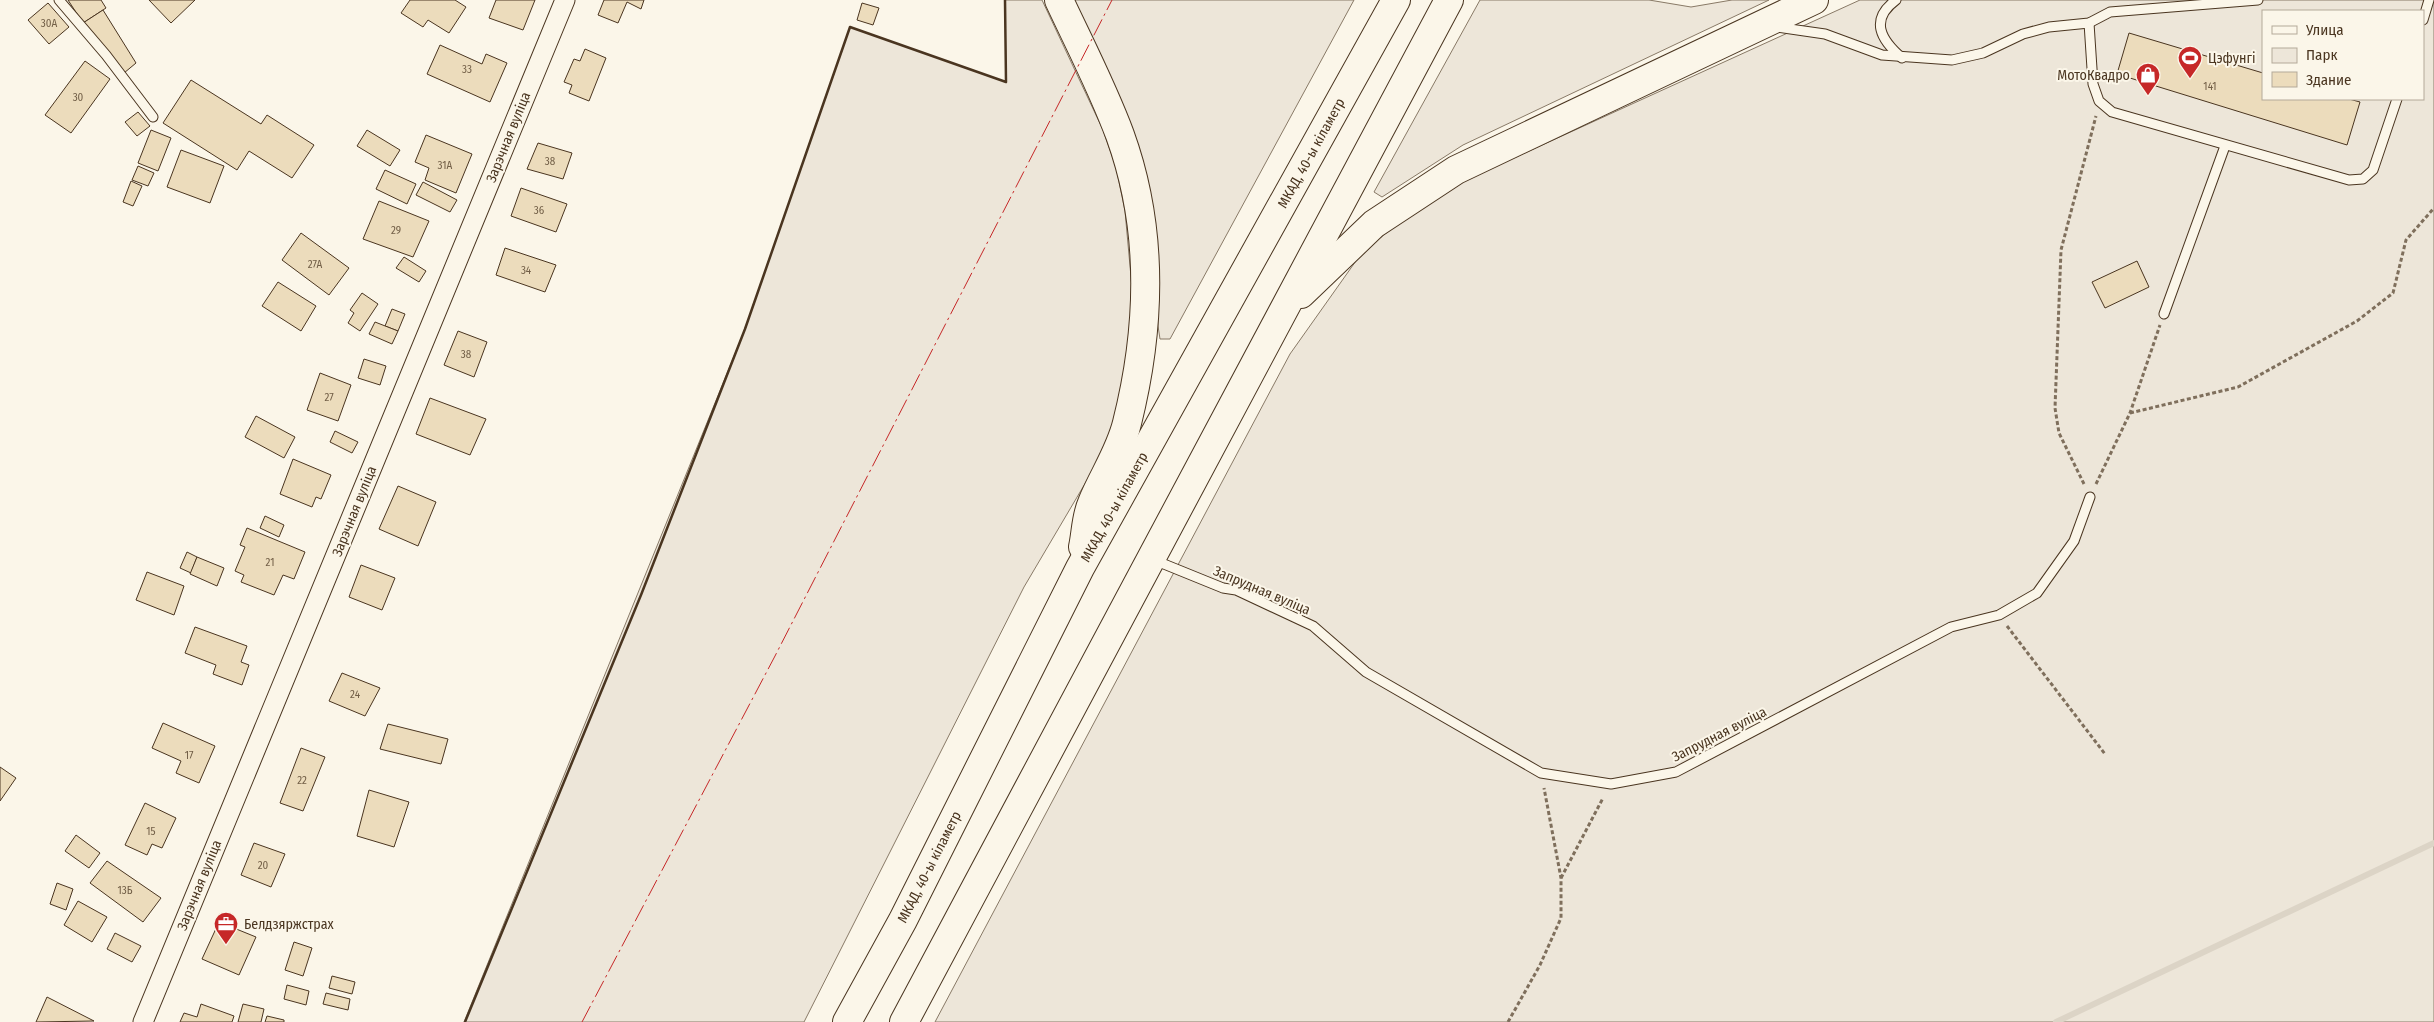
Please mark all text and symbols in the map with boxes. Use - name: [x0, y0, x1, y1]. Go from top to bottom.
- legend: [2262, 10, 2424, 100]
- house number: 30А: [41, 17, 57, 30]
- text: Улица: [2305, 21, 2344, 39]
- sports icon: Цэфунгі: [2177, 45, 2203, 79]
- text: Парк: [2306, 46, 2337, 64]
- place label: Цэфунгі: [2208, 50, 2255, 67]
- shop icon: МотоКвадро: [2135, 62, 2161, 96]
- house number: 33: [462, 63, 472, 76]
- place label: МотоКвадро: [2057, 67, 2130, 84]
- text: Здание: [2306, 71, 2352, 89]
- house number: 141: [2203, 80, 2217, 93]
- street label: Зарэчная вуліца: [483, 89, 534, 185]
- house number: 30: [73, 91, 84, 104]
- street label: МКАД, 40-ы кіламетр: [1274, 95, 1349, 211]
- house number: 38: [545, 155, 556, 168]
- house number: 31А: [438, 159, 453, 172]
- house number: 36: [534, 204, 545, 217]
- house number: 29: [391, 224, 401, 237]
- house number: 27А: [308, 258, 323, 271]
- house number: 34: [521, 264, 532, 277]
- house number: 38: [461, 348, 472, 361]
- house number: 27: [324, 391, 334, 404]
- street label: МКАД, 40-ы кіламетр: [1077, 449, 1152, 565]
- street label: Зарэчная вуліца: [329, 463, 380, 559]
- house number: 21: [266, 556, 274, 569]
- street label: Запрудная вуліца: [1211, 562, 1313, 619]
- house number: 24: [350, 688, 361, 701]
- street label: Запрудная вуліца: [1669, 703, 1770, 766]
- house number: 17: [185, 749, 194, 762]
- house number: 22: [297, 774, 307, 787]
- street label: МКАД, 40-ы кіламетр: [894, 809, 965, 926]
- house number: 15: [146, 825, 156, 838]
- street label: Зарэчная вуліца: [174, 837, 225, 933]
- house number: 20: [258, 859, 269, 872]
- house number: 13Б: [117, 884, 133, 897]
- office icon: Белдзяржстрах: [213, 911, 239, 945]
- place label: Белдзяржстрах: [244, 916, 335, 933]

